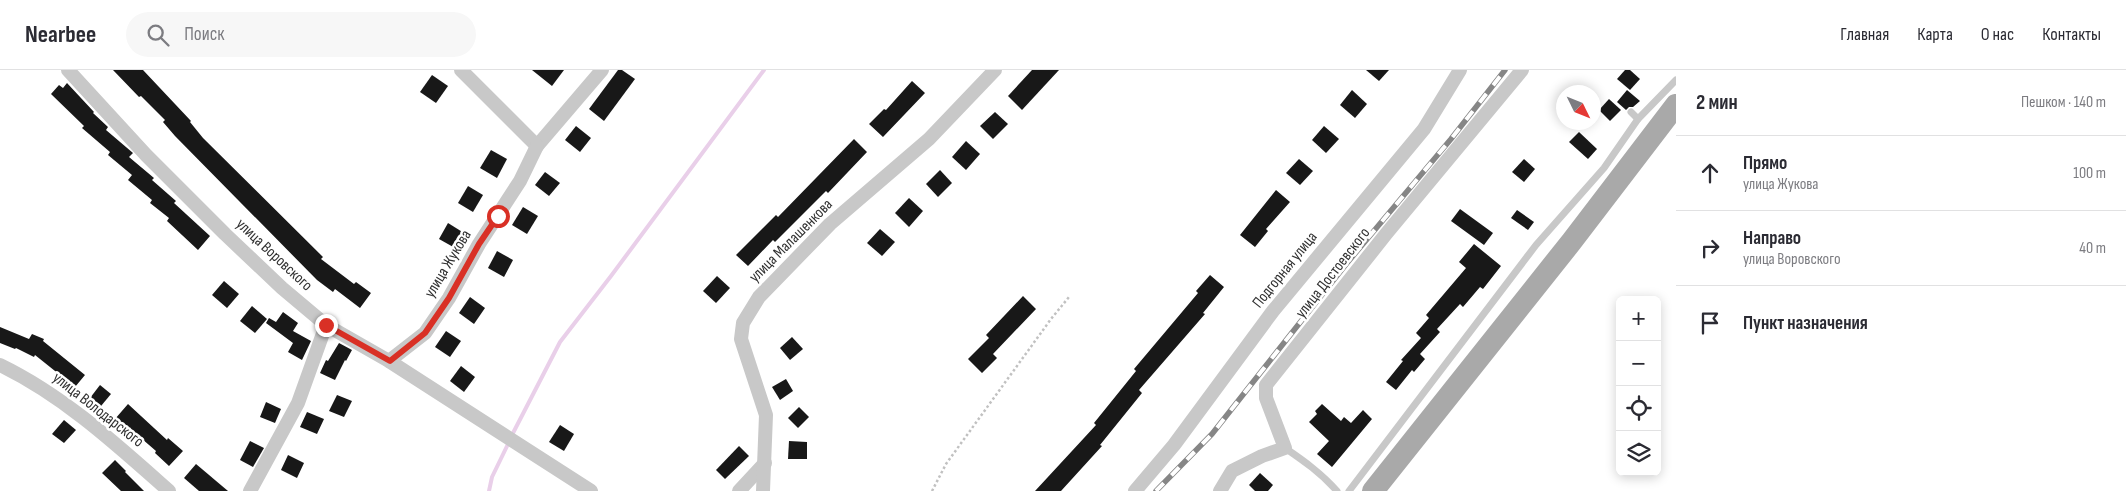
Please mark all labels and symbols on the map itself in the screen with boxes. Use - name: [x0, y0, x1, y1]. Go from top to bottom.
- north arrow: [1556, 85, 1601, 130]
- street label: улица Малашенкова: [745, 195, 837, 287]
- route start: [487, 205, 510, 228]
- street label: улица Воровского: [232, 215, 316, 295]
- street label: улица Достоевского: [1292, 224, 1374, 322]
- street label: улица Жукова: [420, 227, 476, 301]
- street label: Подгорная улица: [1249, 228, 1321, 312]
- route end: [315, 314, 338, 337]
- street label: улица Володарского: [49, 369, 147, 451]

